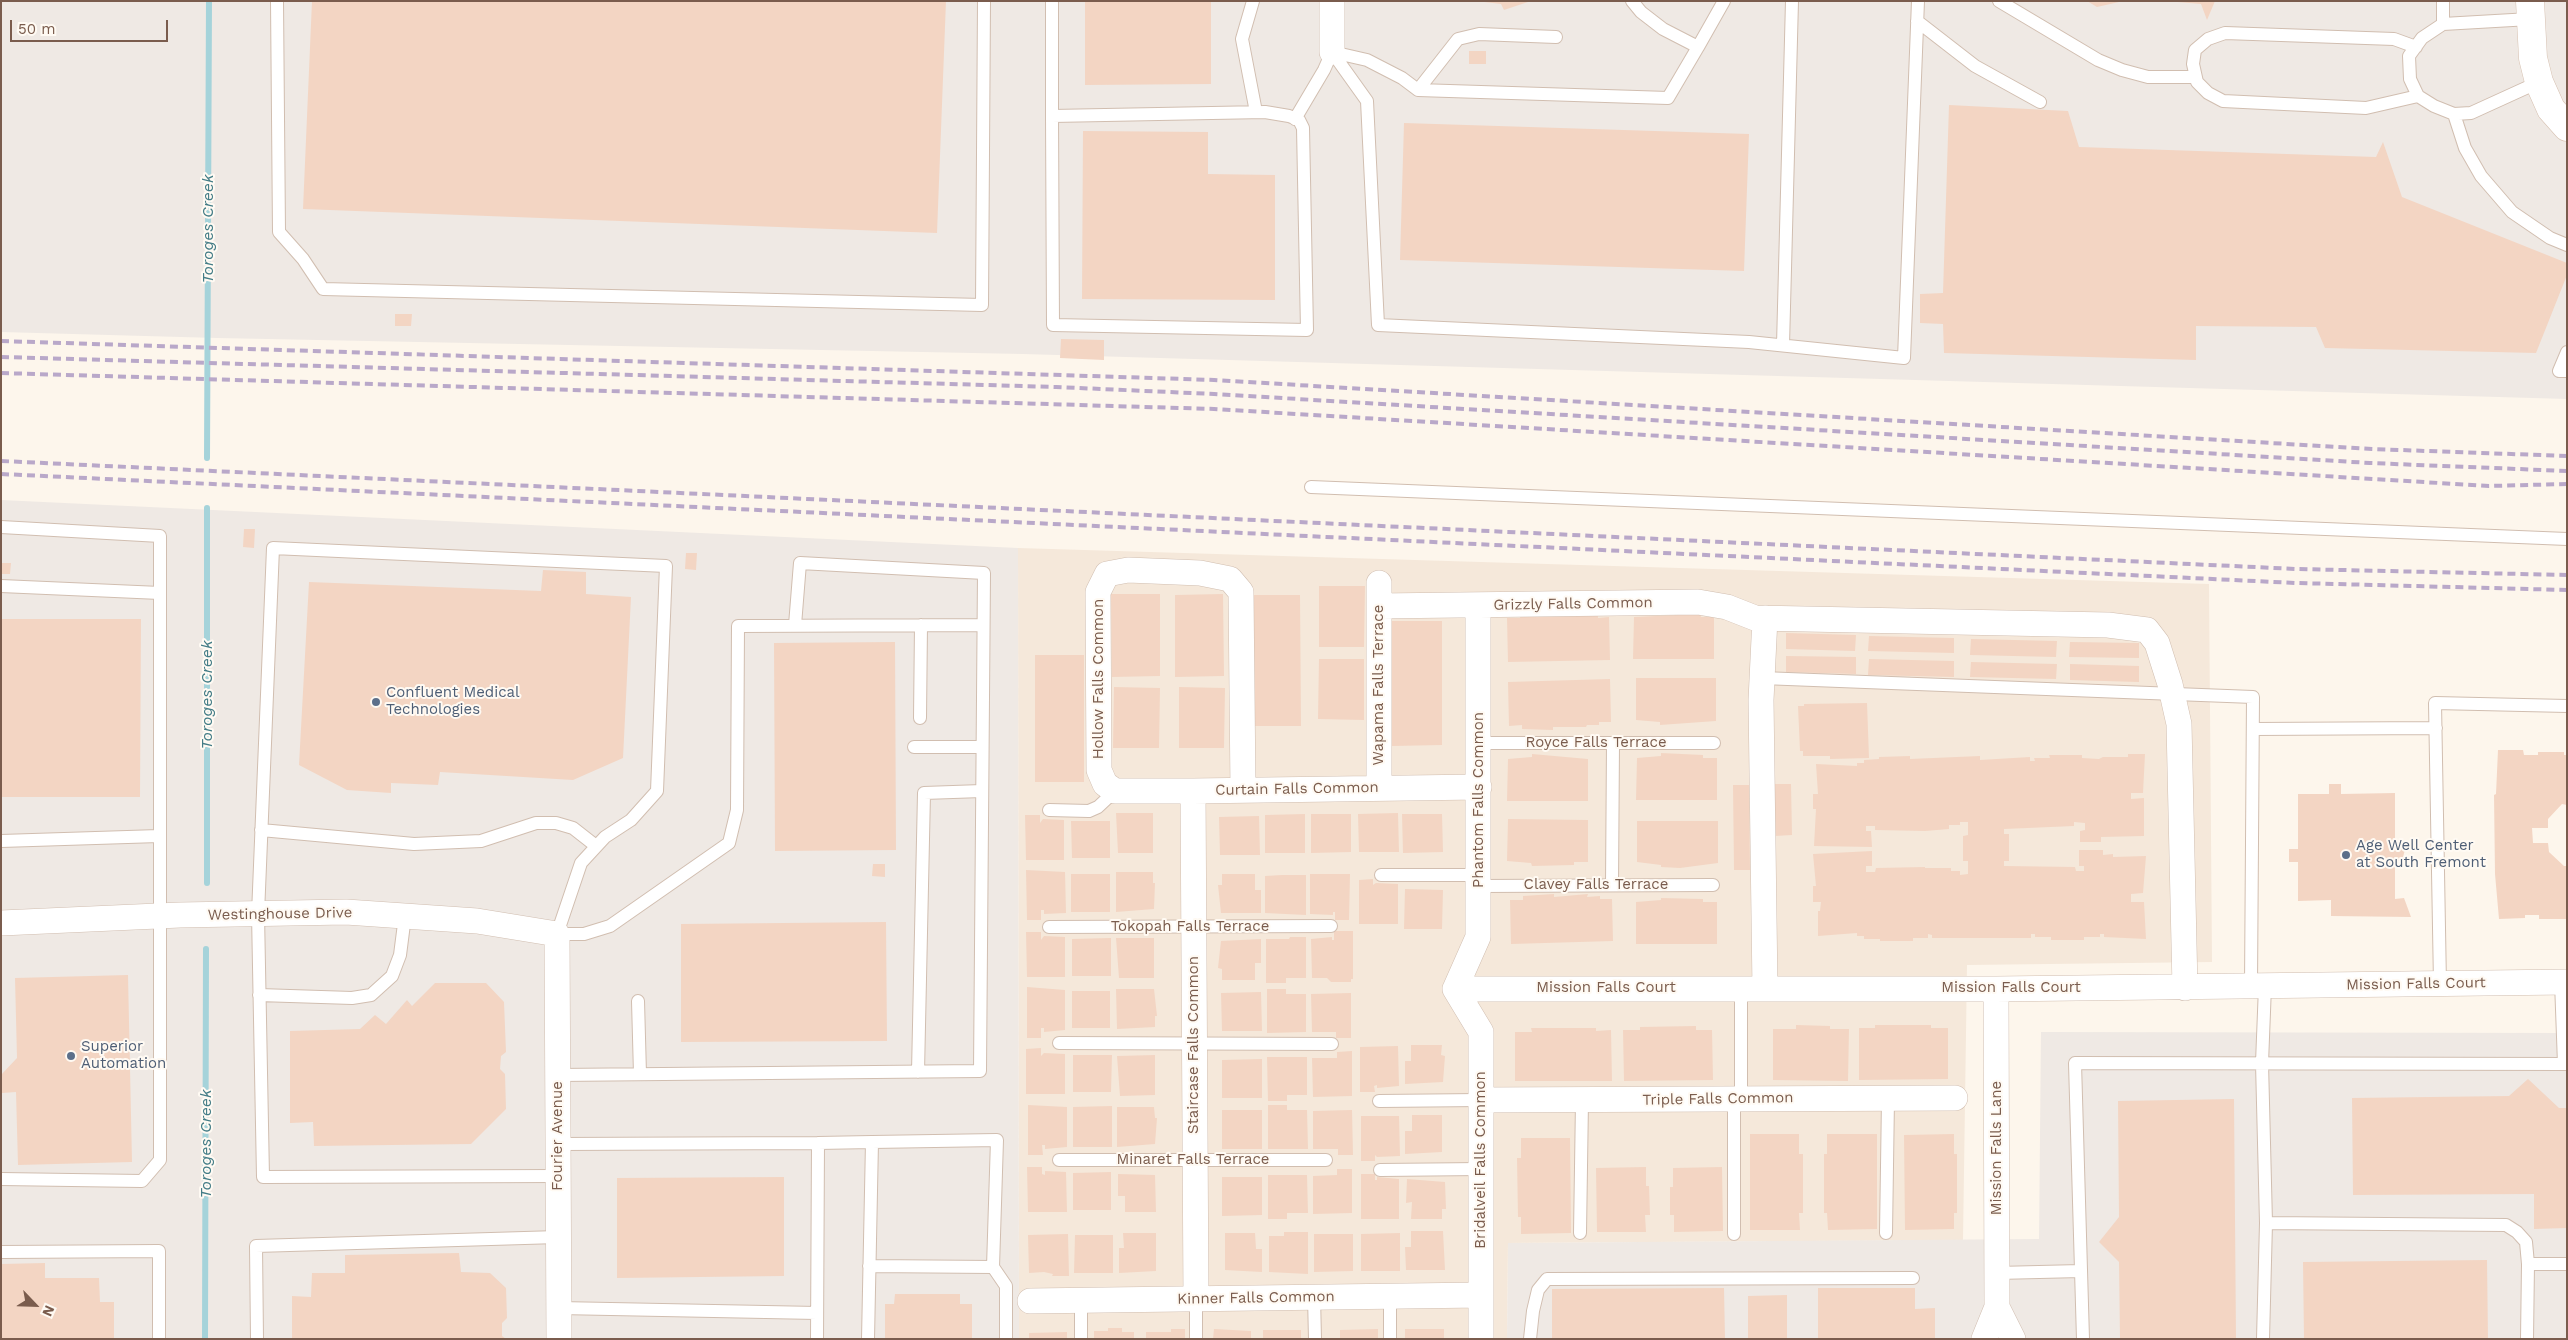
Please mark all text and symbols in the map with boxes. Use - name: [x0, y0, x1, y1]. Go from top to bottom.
- scale bar: [12, 10, 170, 42]
- text: 50 m: [18, 20, 55, 38]
- water label: Toroges Creek: [198, 174, 218, 284]
- street label: Grizzly Falls Common: [1493, 594, 1653, 614]
- street label: Hollow Falls Common: [1090, 599, 1108, 759]
- street label: Wapama Falls Terrace: [1370, 605, 1388, 765]
- water label: Toroges Creek: [197, 640, 217, 750]
- place label: Confluent Medical Technologies: [386, 684, 520, 719]
- marker: Confluent Medical Technologies: [370, 696, 382, 708]
- street label: Phantom Falls Common: [1470, 712, 1488, 888]
- street label: Royce Falls Terrace: [1525, 734, 1667, 752]
- street label: Curtain Falls Common: [1215, 779, 1379, 799]
- place label: Age Well Center at South Fremont: [2356, 837, 2486, 872]
- marker: Age Well Center at South Fremont: [2340, 849, 2352, 861]
- street label: Clavey Falls Terrace: [1524, 876, 1668, 894]
- street label: Westinghouse Drive: [208, 904, 352, 924]
- street label: Tokopah Falls Terrace: [1111, 918, 1269, 936]
- street label: Staircase Falls Common: [1185, 956, 1203, 1134]
- street label: Mission Falls Court: [2346, 974, 2486, 994]
- street label: Mission Falls Court: [1536, 979, 1676, 997]
- street label: Mission Falls Court: [1941, 979, 2081, 997]
- place label: Superior Automation: [81, 1038, 166, 1073]
- marker: Superior Automation: [65, 1050, 77, 1062]
- street label: Bridalveil Falls Common: [1472, 1071, 1490, 1249]
- street label: Fourier Avenue: [549, 1081, 567, 1191]
- street label: Mission Falls Lane: [1988, 1081, 2006, 1215]
- water label: Toroges Creek: [196, 1089, 216, 1199]
- street label: Triple Falls Common: [1642, 1089, 1794, 1109]
- street label: Minaret Falls Terrace: [1117, 1151, 1269, 1169]
- north arrow: [10, 1280, 60, 1330]
- street label: Kinner Falls Common: [1177, 1288, 1335, 1308]
- text: N: [39, 1303, 58, 1319]

